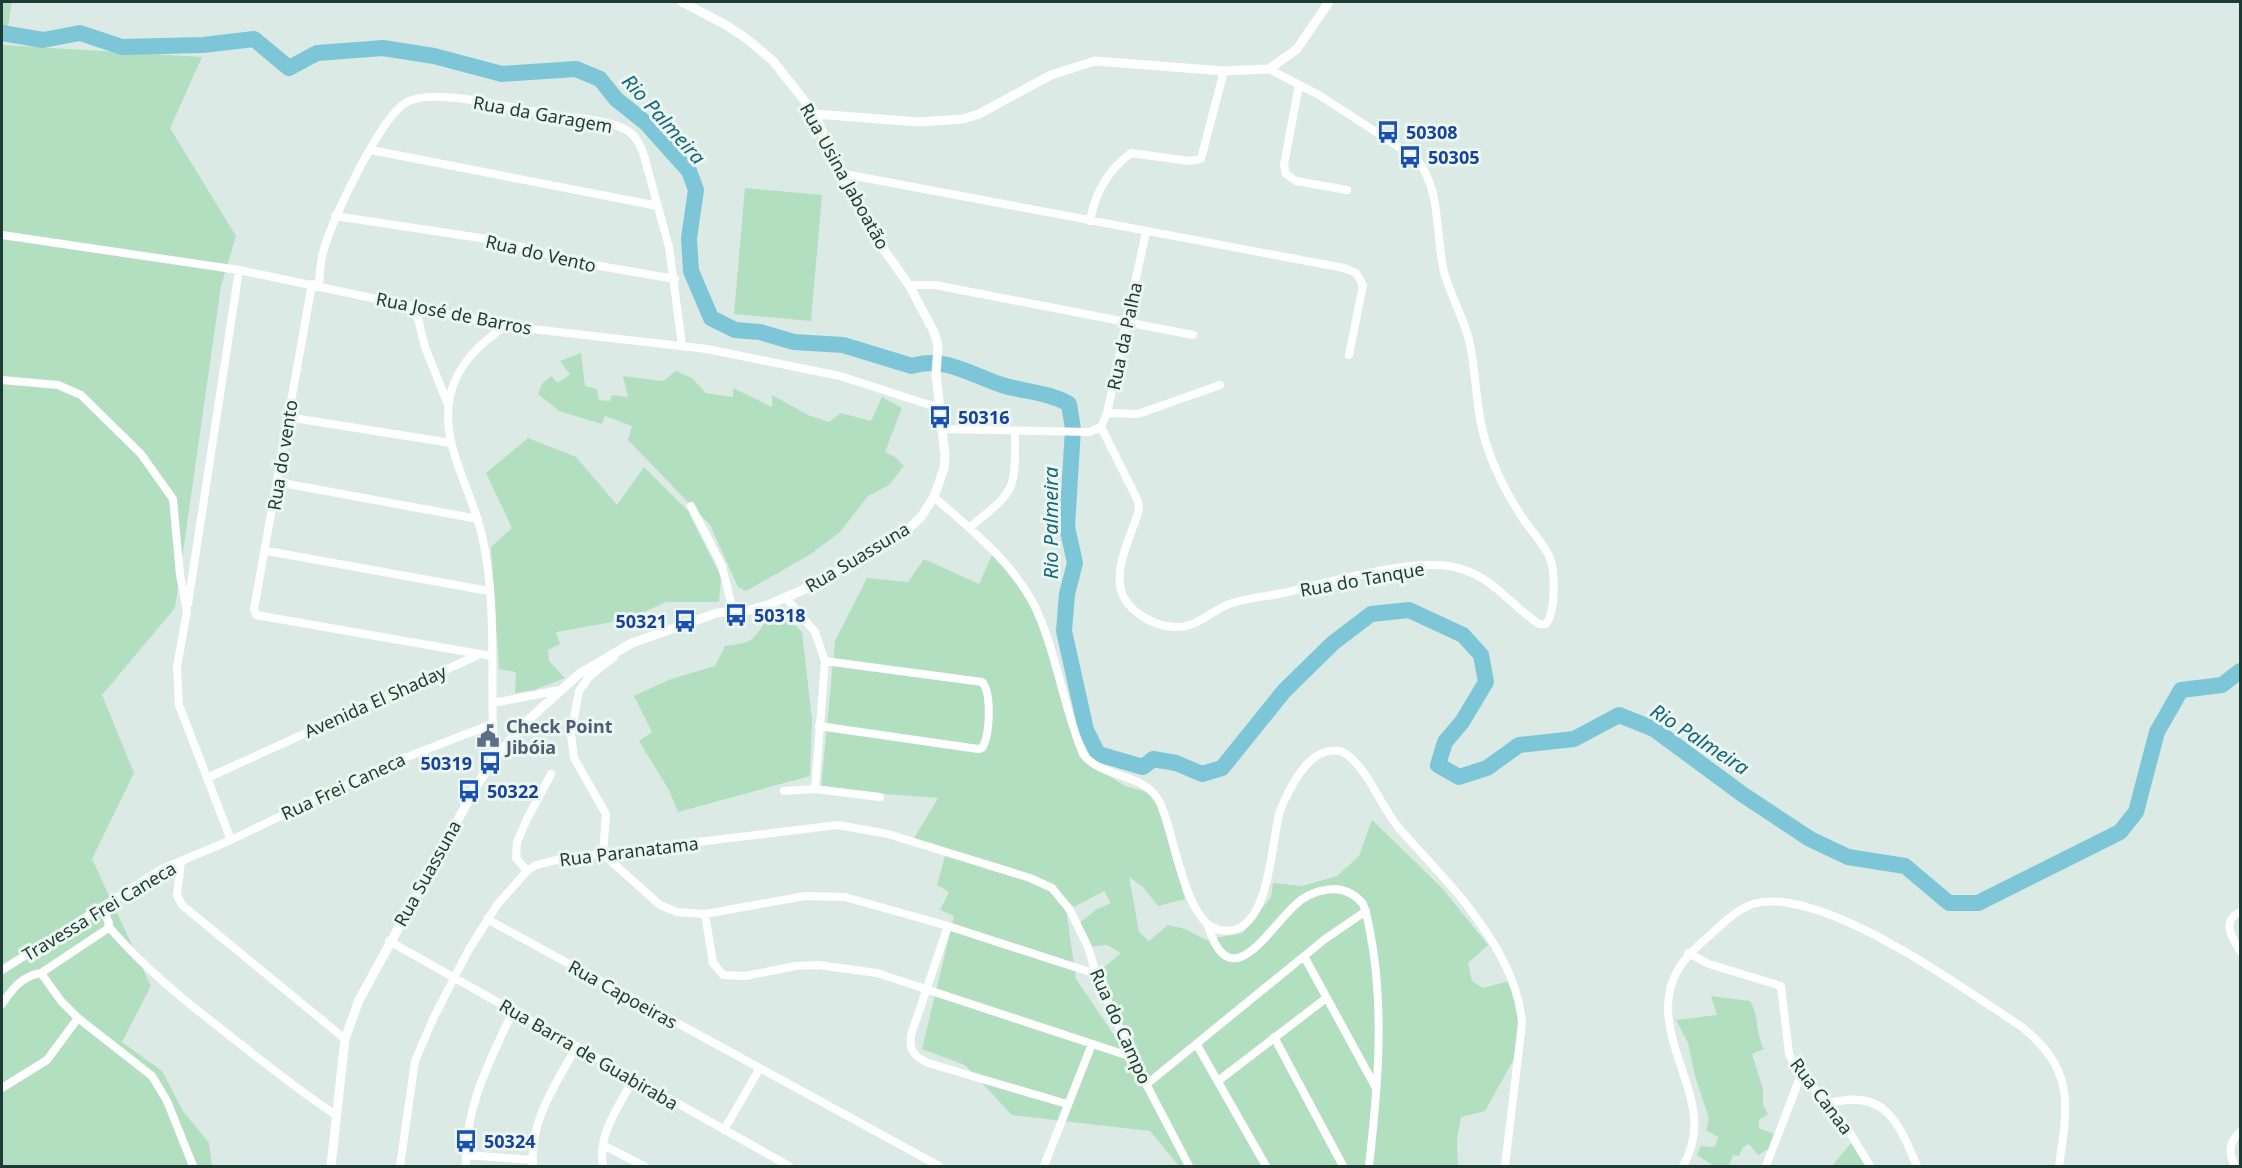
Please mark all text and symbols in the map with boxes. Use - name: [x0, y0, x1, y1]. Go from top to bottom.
- water label: Rio Palmeira: [616, 68, 712, 170]
- street label: Rua da Garagem: [471, 90, 615, 138]
- street label: Rua Usina Jaboatão: [795, 98, 895, 254]
- bus stop icon: 50308: [1375, 119, 1401, 145]
- place label: 50308: [1406, 120, 1457, 144]
- bus stop icon: 50305: [1397, 144, 1423, 170]
- place label: 50305: [1428, 145, 1479, 169]
- street label: Rua do Vento: [483, 229, 599, 277]
- street label: Rua da Palha: [1101, 280, 1147, 392]
- street label: Rua José de Barros: [374, 286, 534, 340]
- street label: Rua do vento: [261, 398, 303, 512]
- bus stop icon: 50316: [927, 404, 953, 430]
- place label: 50316: [958, 405, 1009, 429]
- water label: Rio Palmeira: [1037, 467, 1064, 579]
- street label: Rua Suassuna: [800, 516, 914, 598]
- street label: Rua do Tanque: [1298, 556, 1426, 602]
- bus stop icon: 50318: [723, 602, 749, 628]
- place label: 50318: [754, 603, 805, 627]
- bus stop icon: 50321: [672, 608, 698, 634]
- place label: 50321: [616, 609, 667, 633]
- street label: Avenida El Shaday: [300, 659, 451, 743]
- water label: Rio Palmeira: [1645, 697, 1755, 781]
- place label: Check Point Jibóia: [504, 714, 613, 759]
- public building icon: Check Point Jibóia: [475, 723, 501, 749]
- street label: Rua Frei Caneca: [277, 747, 409, 825]
- bus stop icon: 50319: [477, 750, 503, 776]
- place label: 50319: [421, 751, 472, 775]
- bus stop icon: 50322: [456, 778, 482, 804]
- place label: 50322: [487, 779, 538, 803]
- street label: Rua Suassuna: [388, 816, 466, 930]
- street label: Rua Paranatama: [558, 831, 700, 871]
- street label: Travessa Frei Caneca: [18, 856, 180, 966]
- street label: Rua Capoeiras: [564, 954, 682, 1034]
- street label: Rua do Campo: [1085, 964, 1157, 1088]
- street label: Rua Barra de Guabiraba: [495, 993, 683, 1115]
- street label: Rua Canaa: [1785, 1053, 1859, 1139]
- bus stop icon: 50324: [453, 1128, 479, 1154]
- place label: 50324: [484, 1129, 535, 1153]

